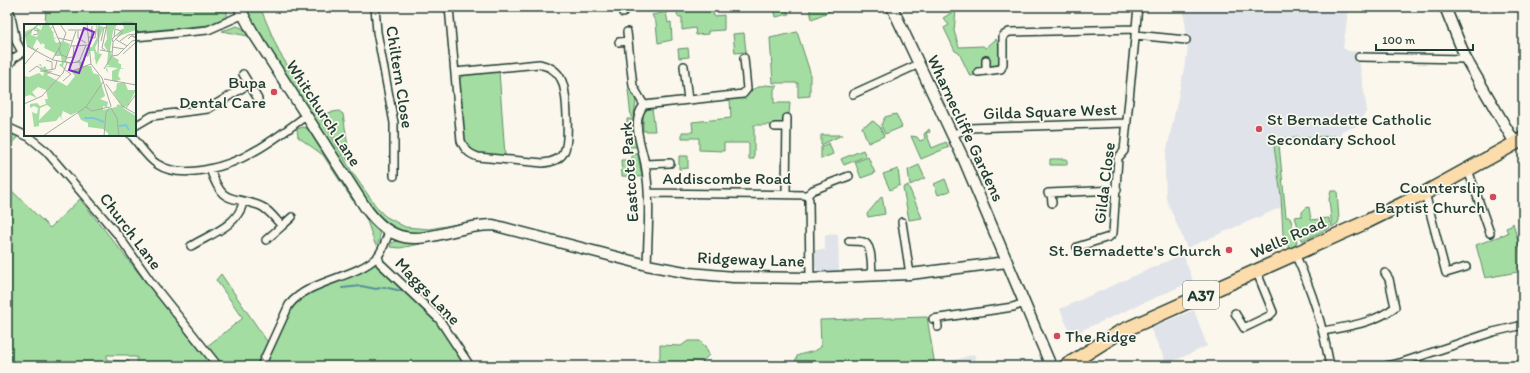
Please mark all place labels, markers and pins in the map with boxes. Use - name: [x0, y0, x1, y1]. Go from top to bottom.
- place label: Bupa Dental Care: [179, 72, 266, 112]
- marker: Bupa Dental Care: [269, 87, 279, 97]
- place label: St Bernadette Catholic Secondary School: [1267, 109, 1432, 149]
- marker: St Bernadette Catholic Secondary School: [1254, 124, 1264, 134]
- place label: Counterslip Baptist Church: [1375, 177, 1485, 217]
- marker: Counterslip Baptist Church: [1488, 192, 1498, 202]
- place label: St. Bernadette's Church: [1049, 240, 1221, 260]
- marker: St. Bernadette's Church: [1224, 245, 1234, 255]
- place label: The Ridge: [1065, 326, 1137, 346]
- marker: The Ridge: [1052, 331, 1062, 341]

